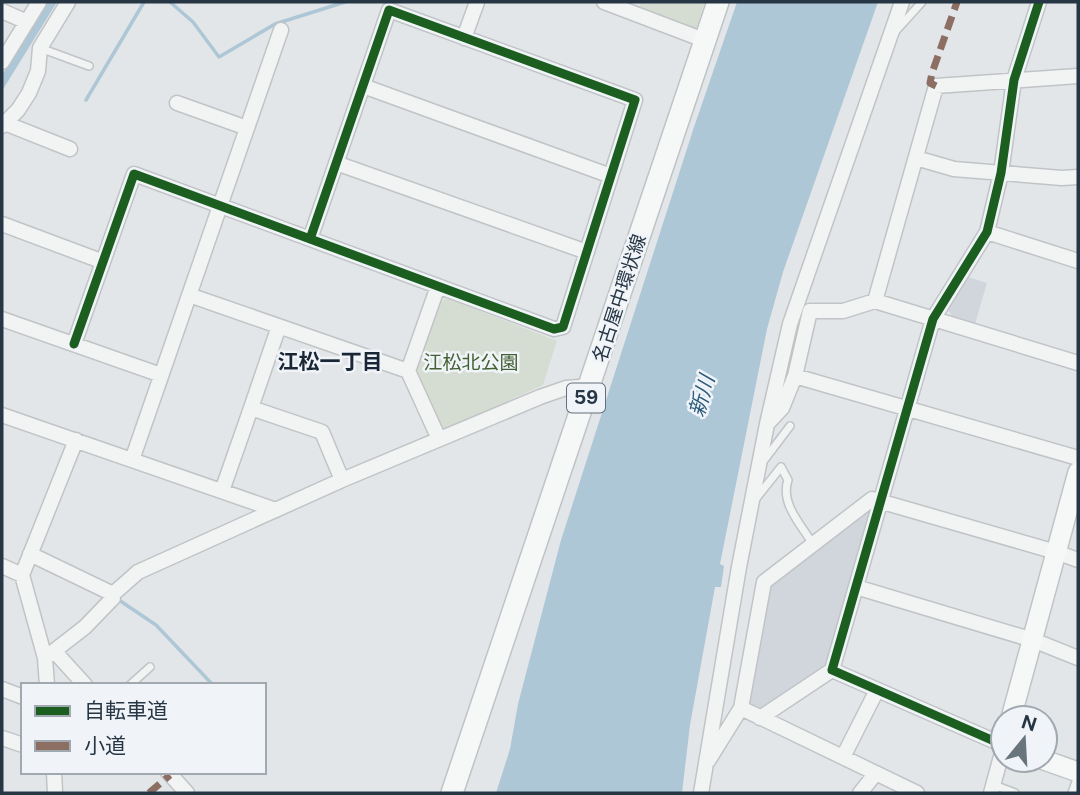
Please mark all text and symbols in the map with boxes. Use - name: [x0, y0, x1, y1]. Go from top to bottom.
- street label: 名古屋中環状線: [588, 231, 650, 365]
- district label: 江松一丁目: [278, 349, 383, 374]
- park label: 江松北公園: [423, 351, 519, 373]
- water label: 新川: [684, 370, 720, 419]
- road number: 59: [567, 384, 605, 412]
- legend: [21, 683, 266, 774]
- text: 自転車道: [84, 698, 168, 723]
- north arrow: [989, 704, 1059, 774]
- text: N: [1019, 710, 1040, 736]
- text: 小道: [84, 733, 126, 758]

